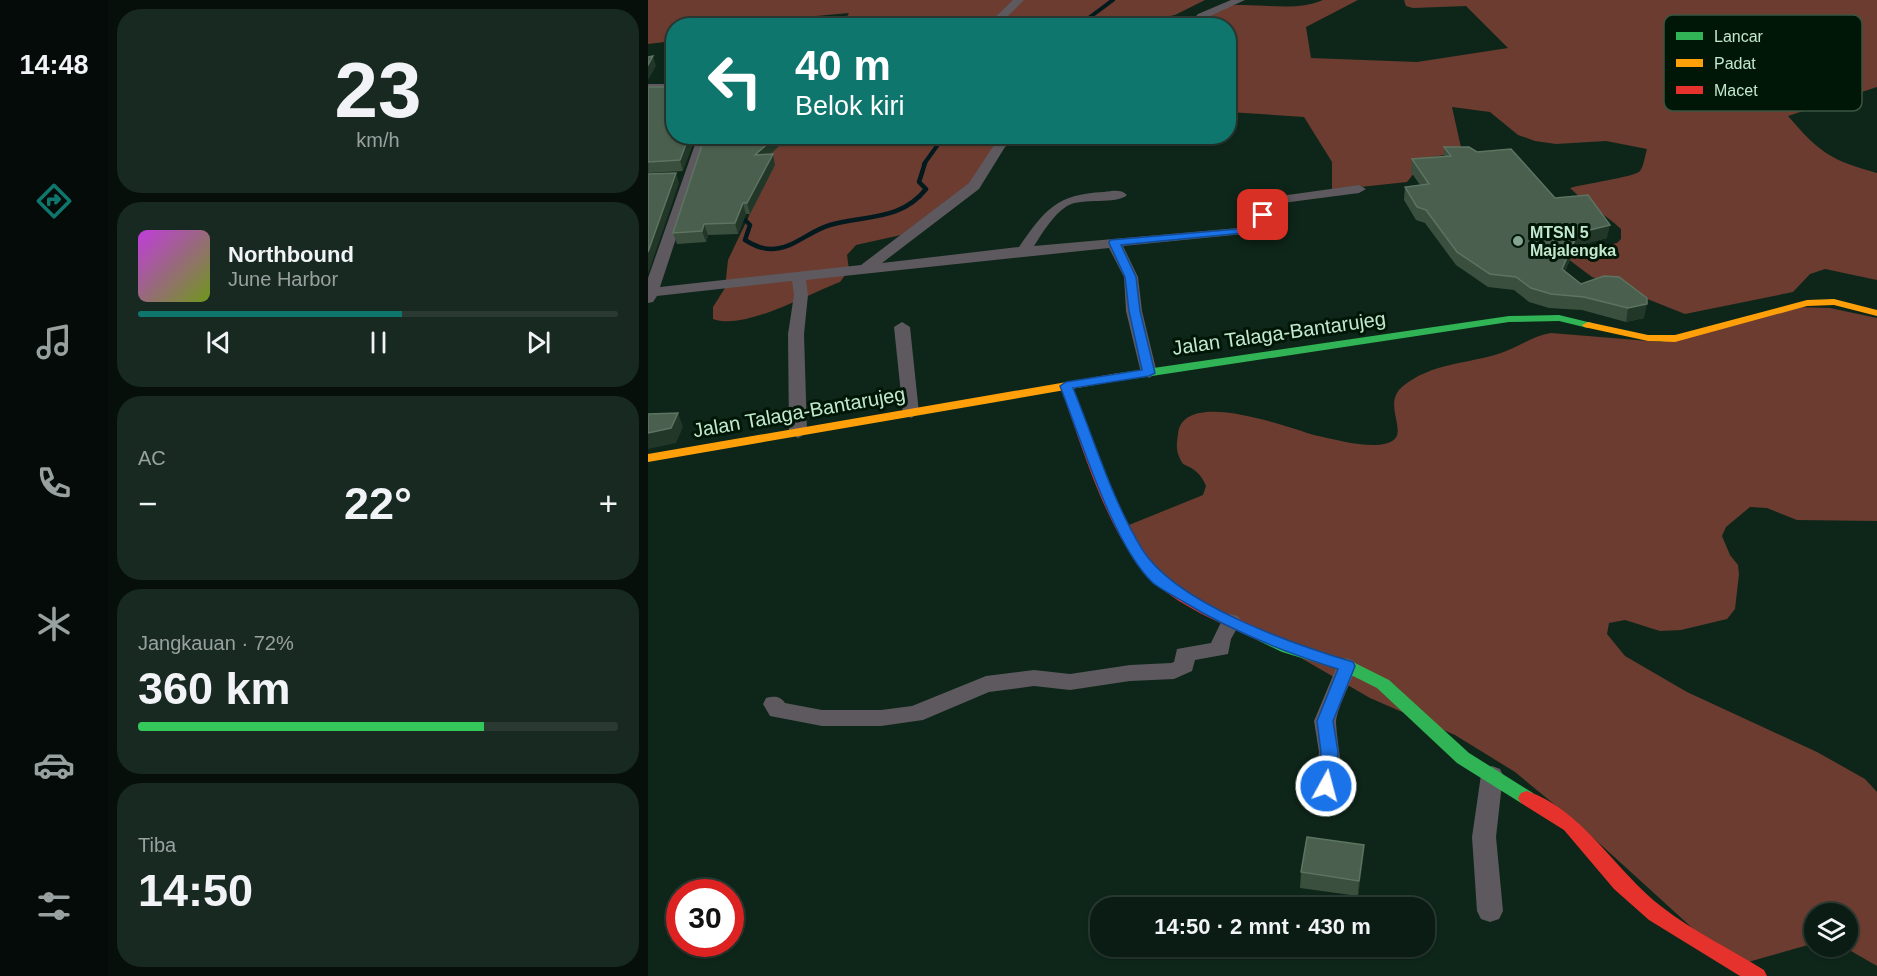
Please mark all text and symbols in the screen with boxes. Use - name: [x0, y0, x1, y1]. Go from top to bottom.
- legend: [1664, 15, 1862, 111]
- text: Lancar: [1714, 28, 1764, 45]
- icon: left: [696, 42, 774, 120]
- text: 40 m: [795, 42, 891, 89]
- text: 23: [335, 46, 421, 134]
- text: 14:48: [19, 50, 89, 80]
- text: Padat: [1714, 55, 1756, 72]
- text: Macet: [1714, 82, 1758, 99]
- text: Belok kiri: [795, 91, 905, 121]
- text: km/h: [356, 129, 400, 151]
- icon: directions: [33, 180, 75, 222]
- pin: [1237, 189, 1288, 240]
- icon: arrive: [1246, 198, 1279, 231]
- place label: MTSN 5 Majalengka: [1530, 224, 1616, 259]
- marker: MTSN 5 Majalengka: [1511, 234, 1525, 248]
- text: Northbound: [228, 242, 354, 267]
- text: June Harbor: [228, 268, 338, 290]
- street label: Jalan Talaga-Bantarujeg: [1171, 307, 1387, 359]
- icon: music: [33, 321, 75, 363]
- icon: previous: [202, 326, 235, 359]
- icon: pause: [362, 326, 395, 359]
- icon: next: [522, 326, 555, 359]
- street label: Jalan Talaga-Bantarujeg: [691, 382, 907, 442]
- text: AC: [138, 447, 166, 469]
- icon: phone: [33, 462, 75, 504]
- text: 22°: [344, 478, 412, 529]
- text: −: [138, 485, 157, 522]
- text: +: [599, 485, 618, 522]
- icon: climate: [33, 603, 75, 645]
- text: Jangkauan · 72%: [138, 632, 294, 654]
- text: 360 km: [138, 663, 291, 714]
- icon: car: [33, 744, 75, 786]
- position arrow: [1294, 754, 1358, 818]
- text: Tiba: [138, 834, 176, 856]
- text: 14:50: [138, 865, 253, 916]
- speed limit sign: 30: [666, 879, 744, 957]
- icon: filters: [33, 885, 75, 927]
- map controls: [1804, 903, 1858, 957]
- button: layers: [1804, 903, 1858, 957]
- text: 14:50 · 2 mnt · 430 m: [1154, 914, 1371, 939]

